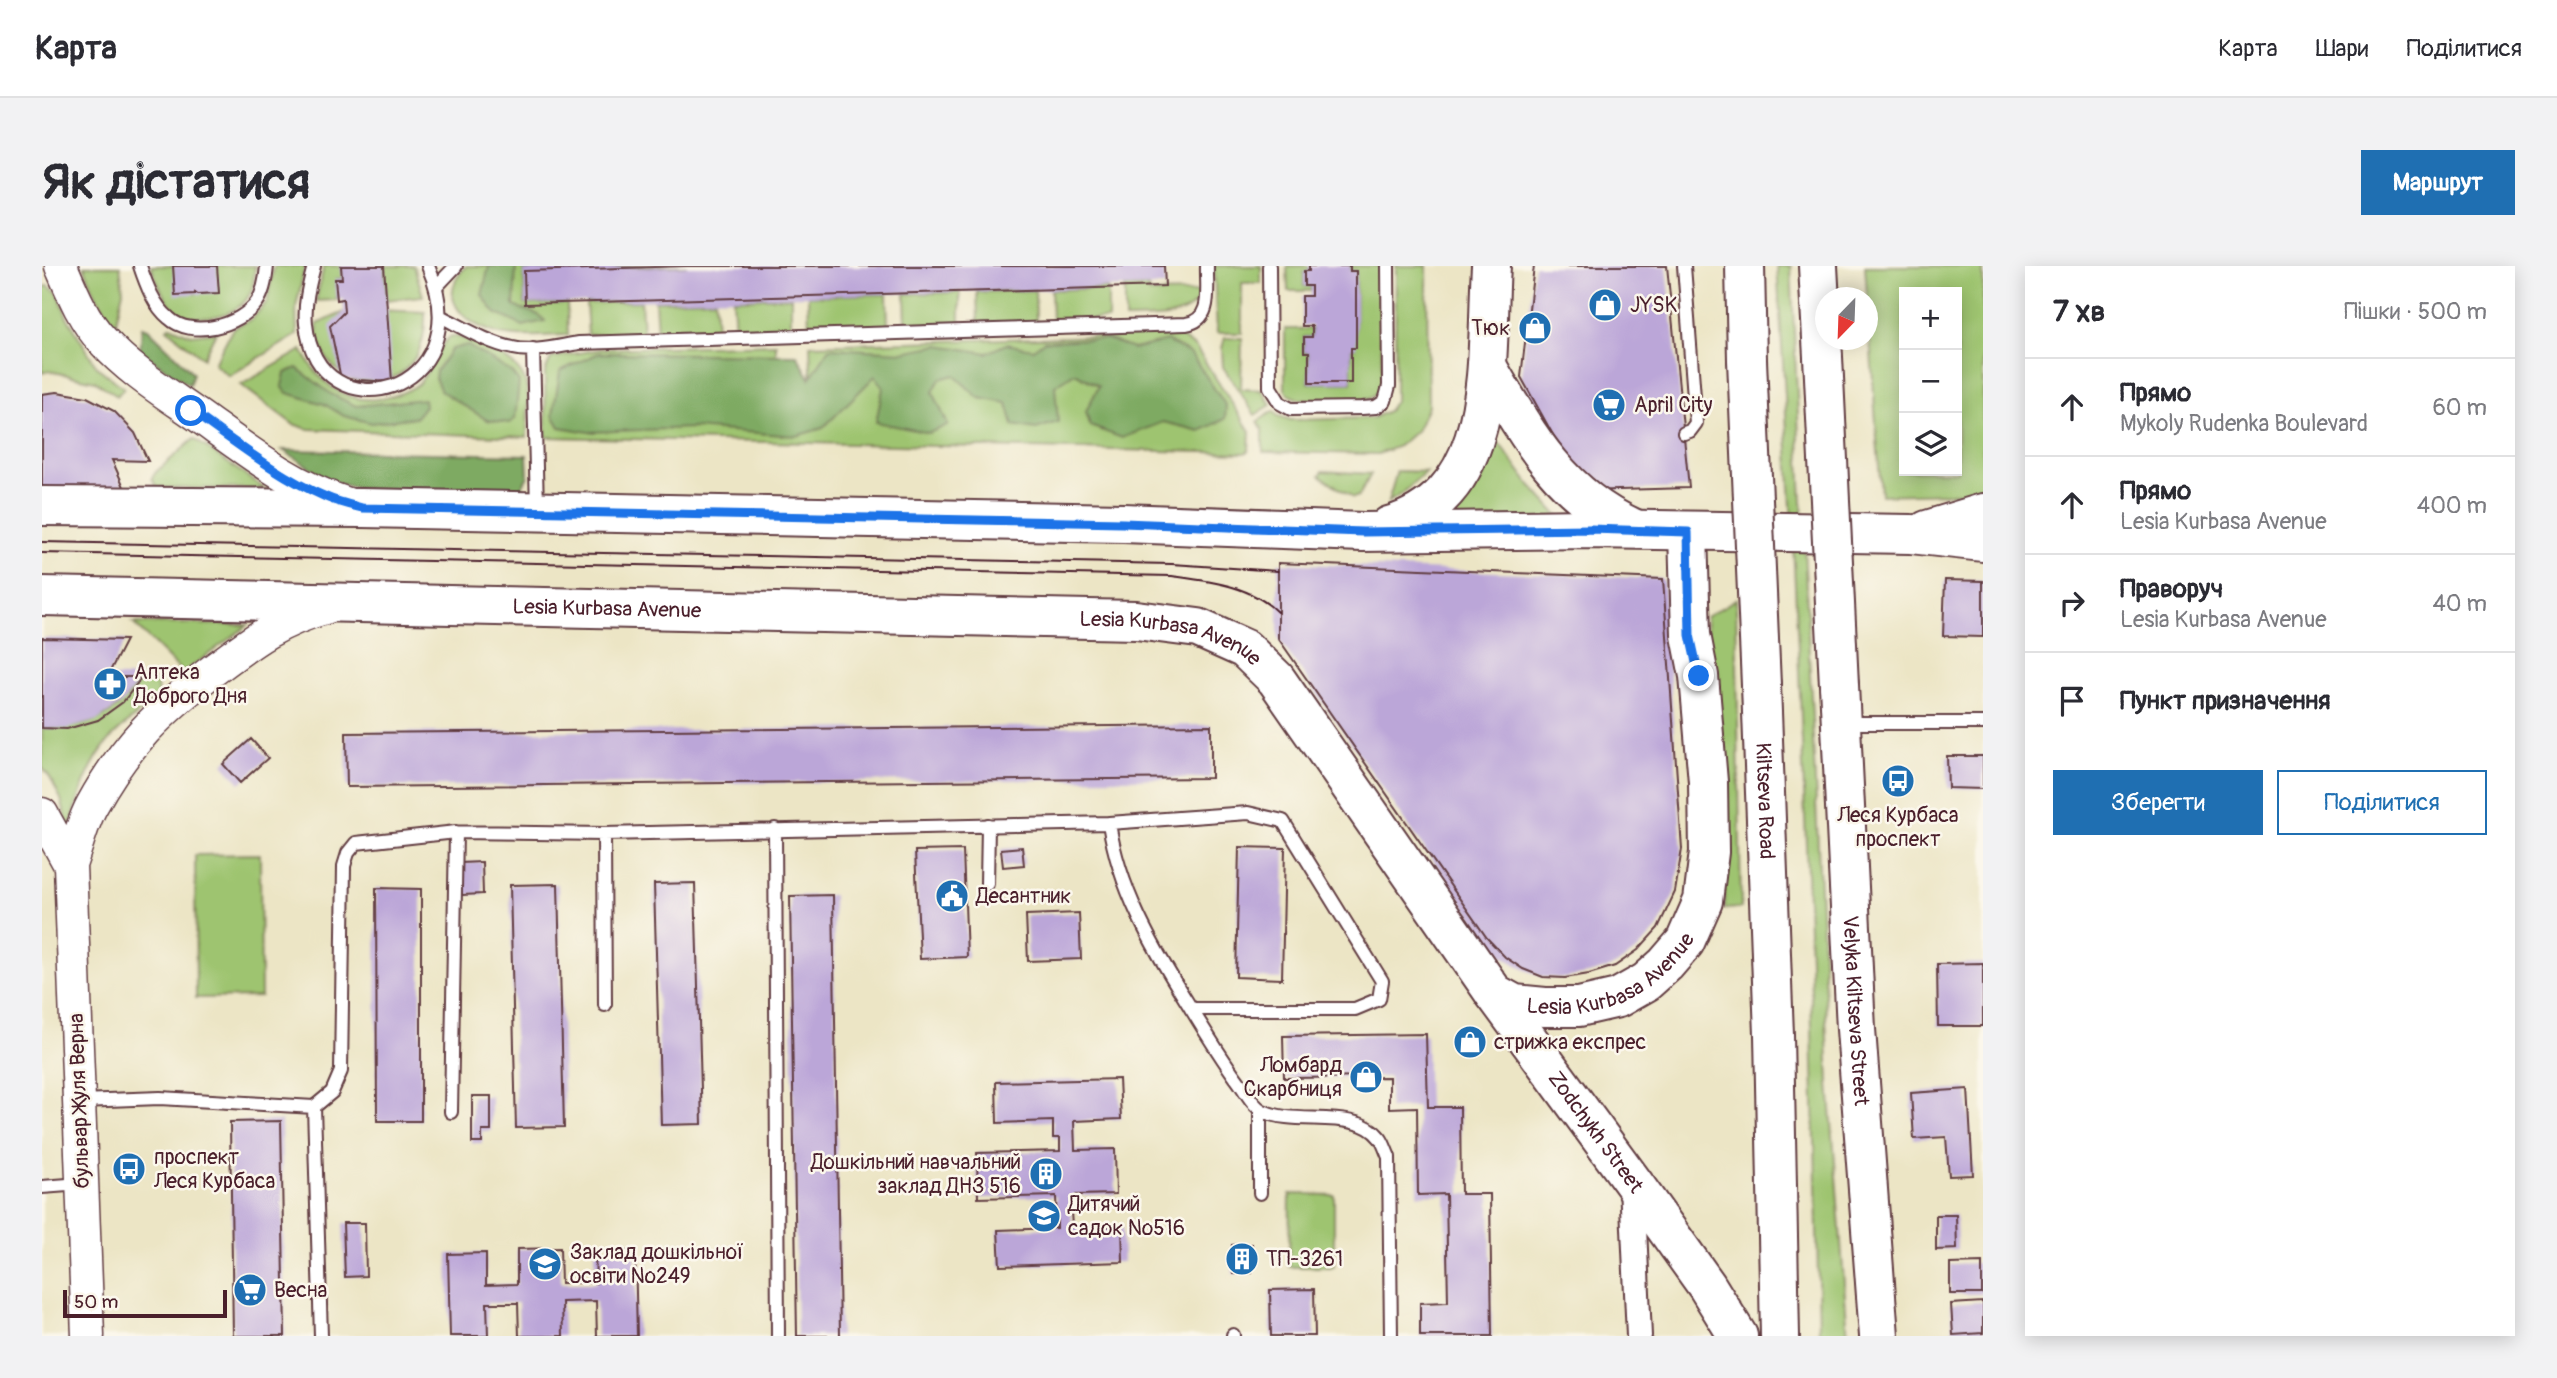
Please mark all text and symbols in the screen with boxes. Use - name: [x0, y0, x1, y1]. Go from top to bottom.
- text: Карта: [35, 28, 117, 69]
- text: Карта: [2218, 34, 2278, 63]
- text: Шари: [2316, 34, 2369, 63]
- text: Поділитися: [2407, 34, 2522, 63]
- button: Маршрут: [2361, 150, 2515, 215]
- text: Як дістатися: [42, 152, 310, 213]
- shop icon: JYSK: [1586, 286, 1624, 324]
- north arrow: [1815, 287, 1878, 350]
- map controls: [1899, 287, 1962, 476]
- button: +: [1899, 287, 1962, 350]
- place label: JYSK: [1630, 292, 1678, 319]
- text: 7 хв: [2053, 293, 2105, 330]
- text: Пішки · 500 m: [2344, 297, 2487, 326]
- shop icon: Тюк: [1516, 309, 1554, 347]
- place label: Тюк: [1471, 315, 1510, 342]
- button: −: [1899, 350, 1962, 413]
- text: Прямо: [2120, 377, 2191, 409]
- supermarket icon: April City: [1590, 386, 1628, 424]
- icon: ahead: [2053, 388, 2091, 426]
- place label: April City: [1634, 392, 1712, 419]
- text: 60 m: [2432, 393, 2487, 422]
- route start: [175, 395, 206, 426]
- text: Mykoly Rudenka Boulevard: [2120, 409, 2368, 438]
- button: layers: [1899, 413, 1962, 476]
- text: Прямо: [2120, 475, 2191, 507]
- icon: ahead: [2053, 486, 2091, 524]
- text: 400 m: [2417, 491, 2487, 520]
- text: Lesia Kurbasa Avenue: [2120, 507, 2327, 536]
- text: Праворуч: [2120, 573, 2223, 605]
- icon: right: [2053, 584, 2091, 622]
- text: 40 m: [2433, 589, 2487, 618]
- street label: Lesia Kurbasa Avenue: [512, 593, 702, 624]
- text: Lesia Kurbasa Avenue: [2120, 605, 2327, 634]
- street label: Lesia Kurbasa Avenue: [1079, 606, 1268, 672]
- place label: Аптека Доброго Дня: [133, 659, 247, 710]
- route end: [1683, 660, 1714, 691]
- pharmacy icon: Аптека Доброго Дня: [91, 665, 129, 703]
- icon: arrive: [2053, 682, 2091, 720]
- text: Пункт призначення: [2120, 685, 2331, 717]
- street label: Kiltseva Road: [1749, 742, 1780, 860]
- bus stop icon: Леся Курбаса проспект: [1879, 762, 1917, 800]
- button: Зберегти: [2053, 770, 2263, 835]
- button: Поділитися: [2277, 770, 2487, 835]
- place label: Леся Курбаса проспект: [1836, 802, 1959, 853]
- public building icon: Десантник: [933, 877, 971, 915]
- place label: Десантник: [975, 883, 1071, 910]
- street label: Velyka Kiltseva Street: [1836, 915, 1875, 1107]
- street label: Lesia Kurbasa Avenue: [1525, 929, 1701, 1021]
- street label: бульвар Жуля Верна: [63, 1013, 96, 1189]
- shop icon: стрижка експрес: [1451, 1023, 1489, 1061]
- place label: стрижка експрес: [1494, 1029, 1646, 1056]
- place label: Ломбард Скарбниця: [1244, 1052, 1342, 1103]
- shop icon: Ломбард Скарбниця: [1347, 1058, 1385, 1096]
- street label: Zodchykh Street: [1542, 1066, 1650, 1199]
- place label: проспект Леся Курбаса: [153, 1144, 275, 1195]
- place label: Дошкільний навчальний заклад ДНЗ 516: [810, 1149, 1021, 1200]
- bus stop icon: проспект Леся Курбаса: [110, 1150, 148, 1188]
- building icon: Дошкільний навчальний заклад ДНЗ 516: [1027, 1155, 1065, 1193]
- place label: Дитячий садок №516: [1067, 1191, 1185, 1242]
- school or university icon: Дитячий садок №516: [1025, 1197, 1063, 1235]
- place label: Заклад дошкільної освіти №249: [570, 1239, 744, 1290]
- building icon: ТП-3261: [1223, 1240, 1261, 1278]
- school or university icon: Заклад дошкільної освіти №249: [526, 1245, 564, 1283]
- place label: ТП-3261: [1266, 1246, 1343, 1273]
- supermarket icon: Весна: [231, 1271, 269, 1309]
- place label: Весна: [274, 1277, 327, 1304]
- scale bar: [63, 1287, 228, 1319]
- text: 50 m: [74, 1290, 118, 1314]

